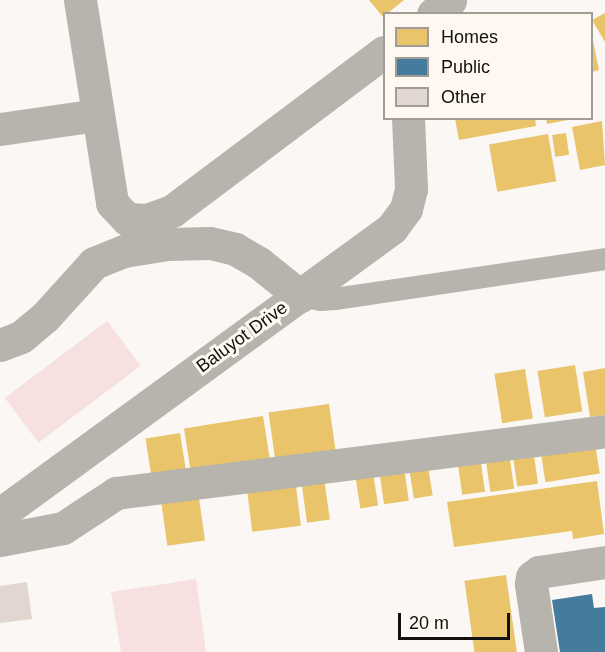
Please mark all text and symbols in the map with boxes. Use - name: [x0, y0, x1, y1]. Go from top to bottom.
- legend: [383, 12, 593, 120]
- text: Homes: [441, 27, 498, 47]
- text: Public: [441, 57, 490, 77]
- text: Other: [441, 87, 486, 107]
- street label: Baluyot Drive: [192, 297, 292, 377]
- scale bar: [401, 601, 514, 639]
- text: 20 m: [409, 613, 449, 633]

